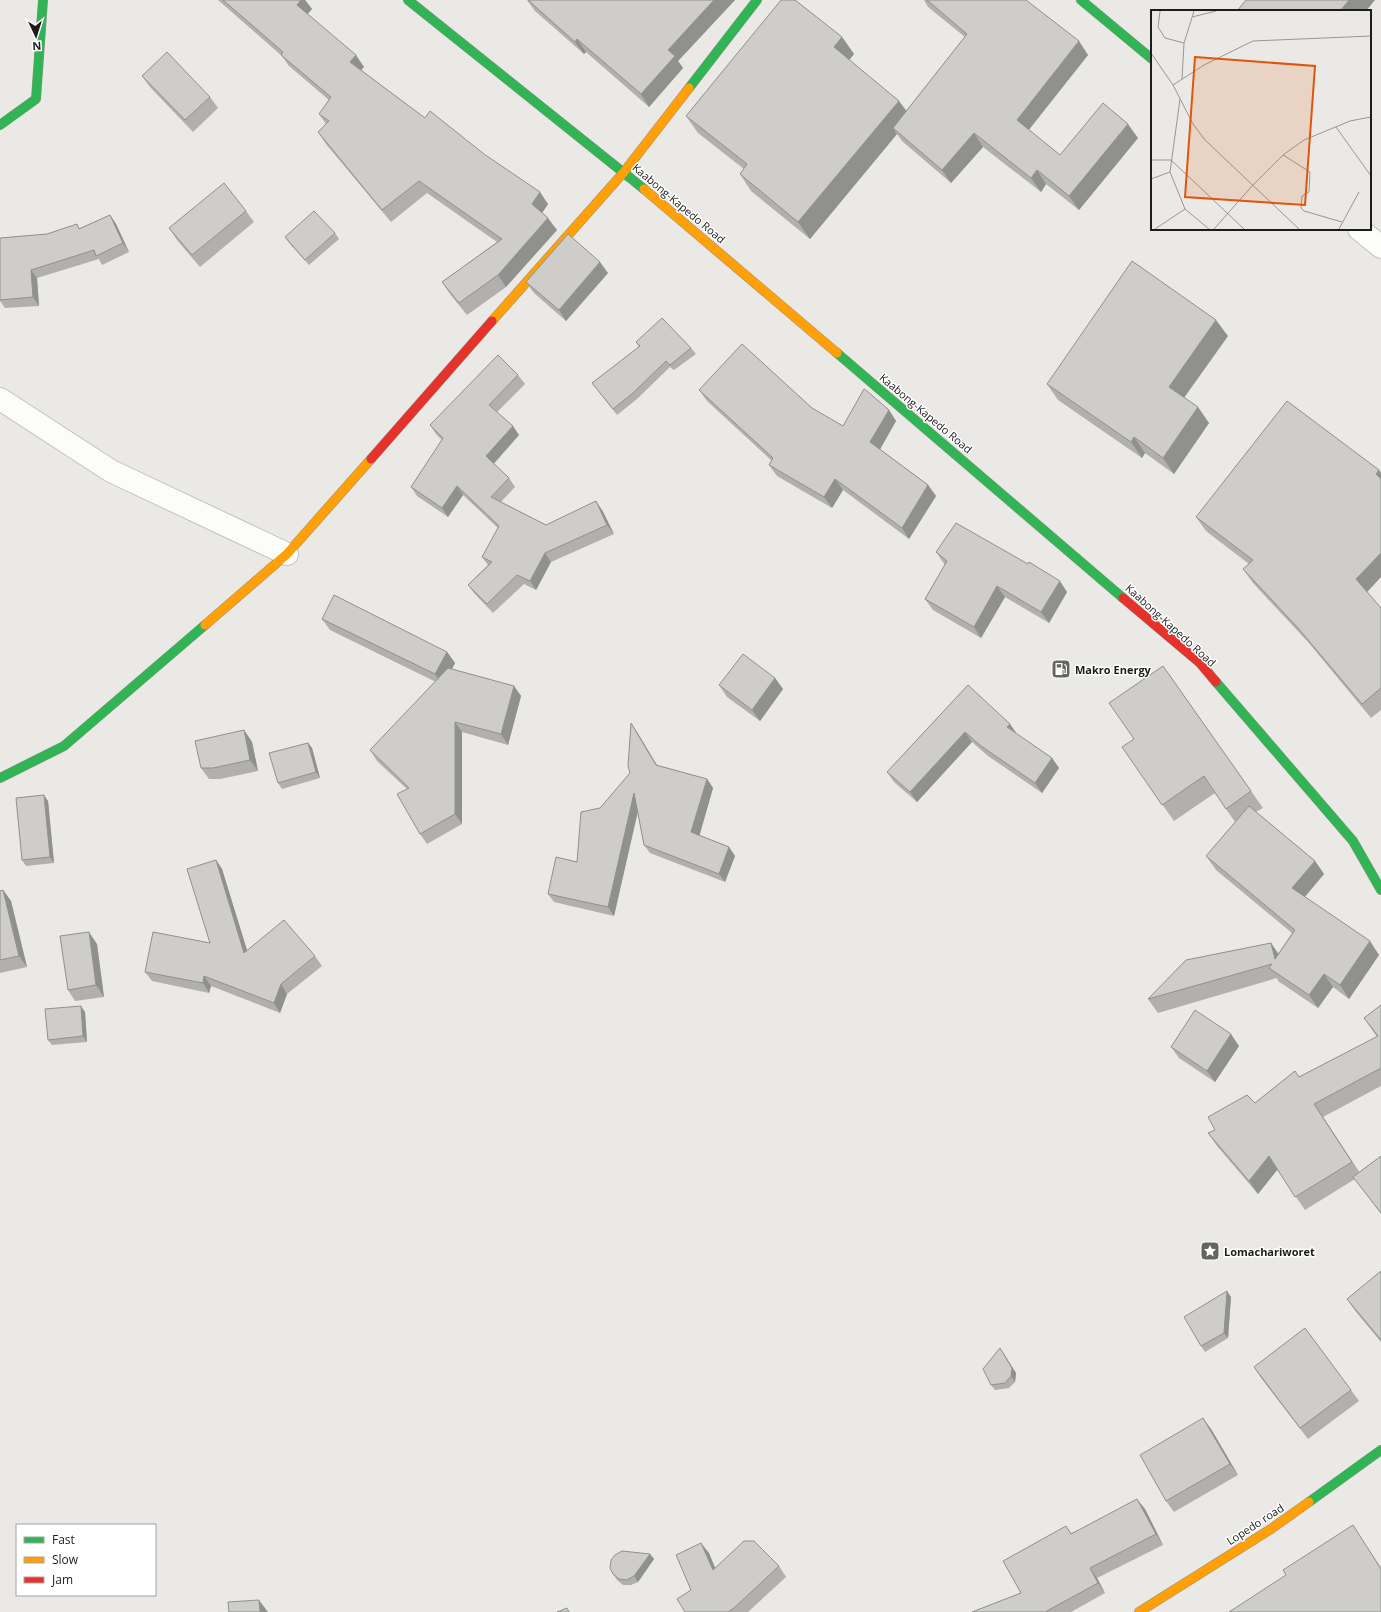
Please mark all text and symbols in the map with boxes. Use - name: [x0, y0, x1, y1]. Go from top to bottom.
- inset map: [1151, 10, 1371, 230]
- north arrow: [16, 16, 56, 56]
- text: N: [32, 39, 42, 54]
- street label: Kaabong-Kapedo Road: [629, 160, 729, 246]
- street label: Kaabong-Kapedo Road: [876, 370, 976, 456]
- street label: Kaabong-Kapedo Road: [1123, 580, 1219, 670]
- fuel station icon: Makro Energy: [1050, 658, 1072, 680]
- place label: Makro Energy: [1075, 662, 1152, 677]
- place icon: Lomachariworet: [1199, 1240, 1221, 1262]
- place label: Lomachariworet: [1224, 1244, 1315, 1259]
- street label: Lopedo road: [1223, 1500, 1287, 1548]
- legend: [16, 1524, 156, 1596]
- text: Fast: [52, 1531, 75, 1548]
- text: Slow: [52, 1551, 79, 1568]
- text: Jam: [51, 1571, 73, 1588]

